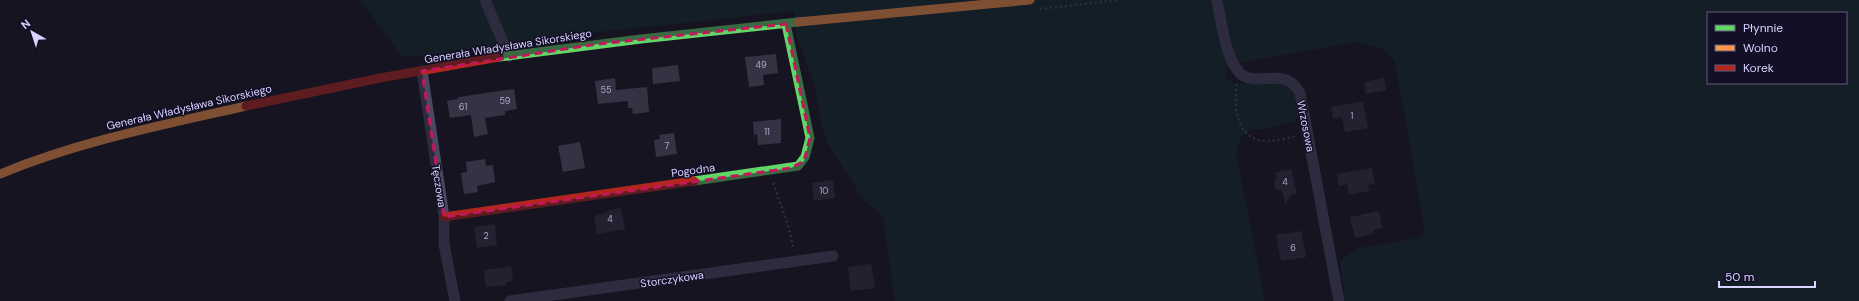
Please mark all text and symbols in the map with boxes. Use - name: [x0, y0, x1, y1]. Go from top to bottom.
- north arrow: [12, 12, 52, 52]
- legend: [1707, 12, 1847, 84]
- text: N: [18, 16, 33, 32]
- text: Płynnie: [1743, 20, 1783, 36]
- street label: Generała Władysława Sikorskiego: [423, 26, 593, 66]
- text: Wolno: [1743, 40, 1778, 56]
- house number: 49: [755, 59, 767, 71]
- text: Korek: [1743, 60, 1774, 76]
- street label: Generała Władysława Sikorskiego: [105, 81, 273, 133]
- house number: 55: [601, 84, 611, 96]
- house number: 59: [500, 95, 511, 107]
- street label: Wrzosowa: [1294, 99, 1318, 153]
- house number: 61: [459, 101, 467, 113]
- house number: 1: [1351, 110, 1354, 122]
- house number: 11: [764, 126, 770, 138]
- house number: 7: [665, 140, 670, 152]
- street label: Pogodna: [670, 160, 716, 180]
- street label: Tęczowa: [429, 164, 449, 208]
- house number: 4: [1282, 176, 1288, 188]
- house number: 10: [820, 185, 828, 197]
- house number: 4: [607, 213, 613, 225]
- house number: 2: [483, 230, 489, 242]
- house number: 6: [1290, 242, 1296, 254]
- scale bar: [1719, 263, 1815, 289]
- street label: Storczykowa: [639, 268, 705, 290]
- text: 50 m: [1725, 269, 1754, 285]

